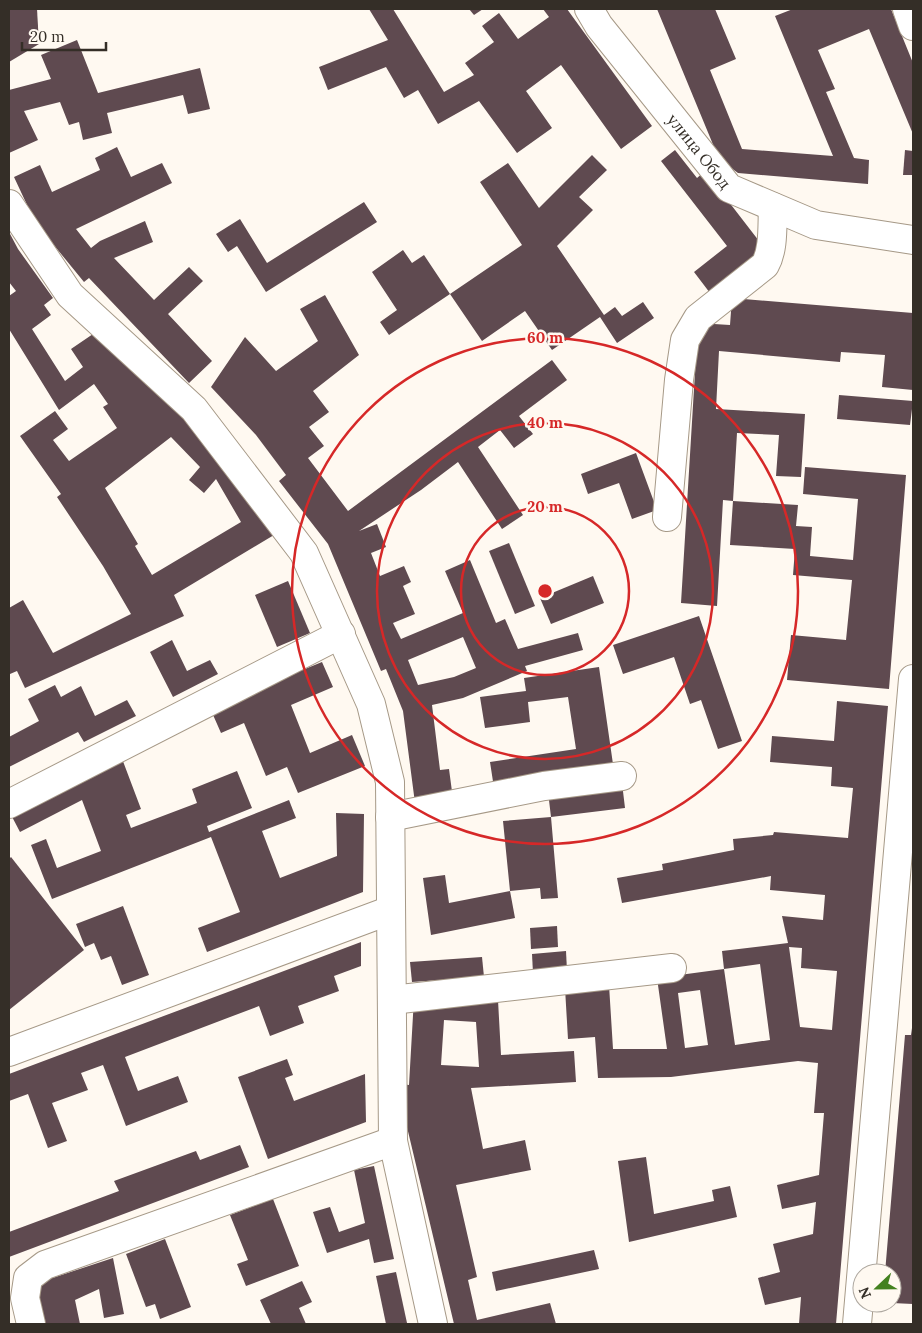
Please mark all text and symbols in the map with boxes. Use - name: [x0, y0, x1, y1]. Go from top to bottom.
- scale bar: [22, 20, 106, 52]
- text: 20 m: [30, 27, 65, 46]
- street label: улица Обод: [663, 109, 736, 193]
- text: 60 m: [527, 328, 563, 347]
- text: 40 m: [527, 413, 563, 432]
- text: 20 m: [527, 497, 563, 516]
- centre of rings: [536, 582, 554, 600]
- north arrow: [852, 1263, 902, 1313]
- text: N: [855, 1284, 875, 1301]

